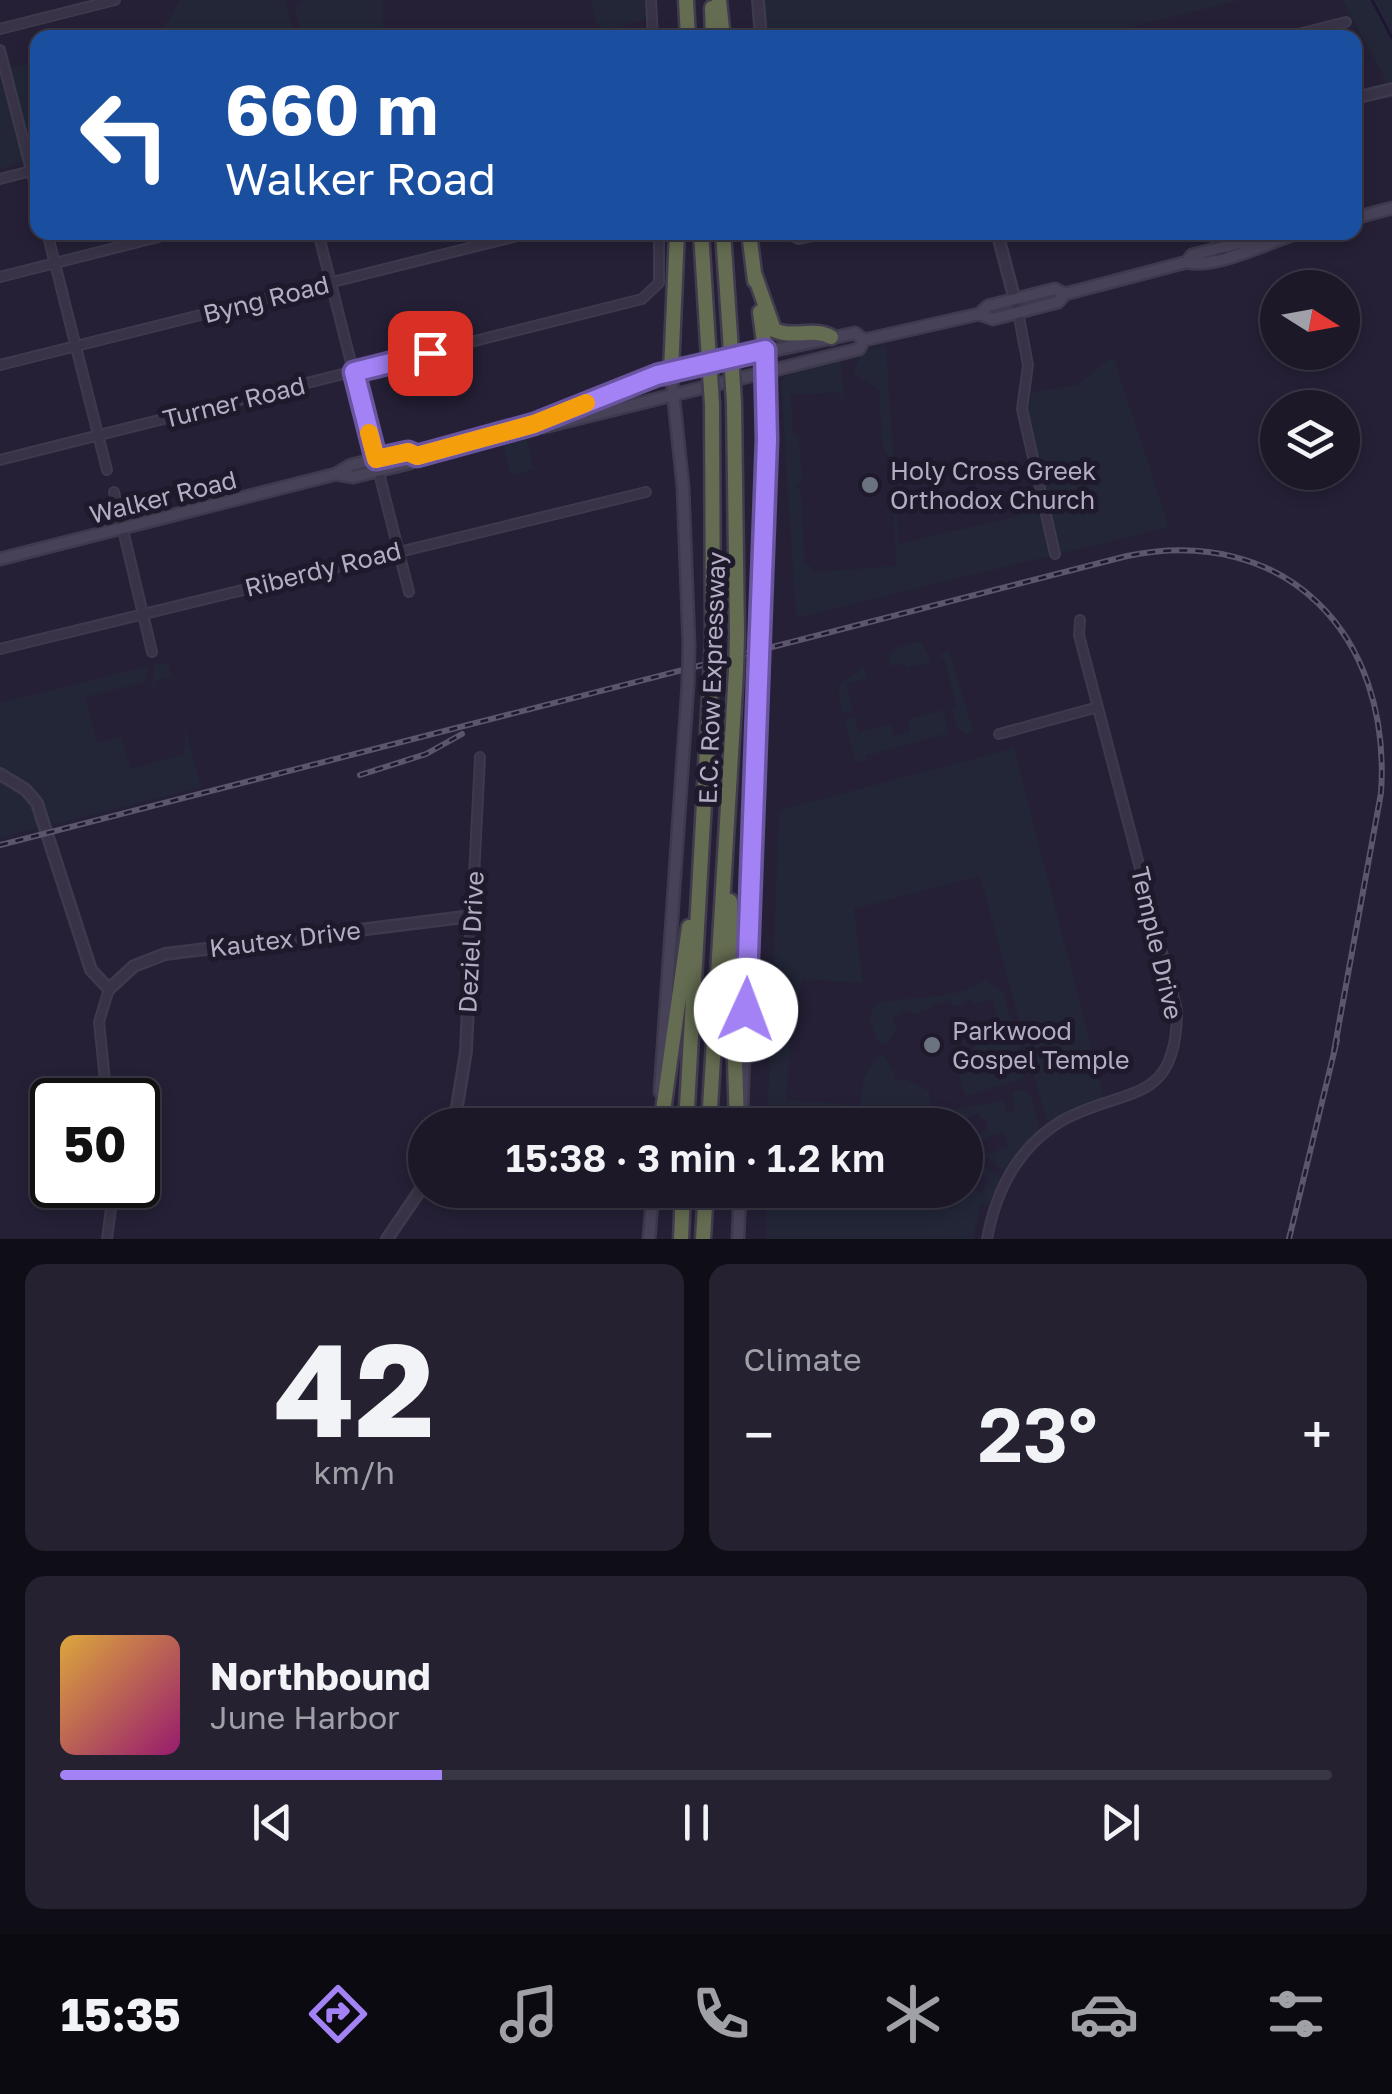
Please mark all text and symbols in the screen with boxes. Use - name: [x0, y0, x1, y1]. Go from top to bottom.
- text: 660 m: [225, 66, 438, 150]
- icon: left: [60, 70, 190, 200]
- text: Walker Road: [225, 151, 496, 205]
- street label: Byng Road: [200, 268, 332, 329]
- north arrow: [1260, 270, 1360, 370]
- map controls: [1260, 270, 1360, 490]
- pin: [388, 311, 473, 396]
- icon: arrive: [403, 326, 458, 381]
- street label: Turner Road: [160, 369, 308, 434]
- button: layers: [1260, 390, 1360, 490]
- place label: Holy Cross Greek Orthodox Church: [890, 455, 1096, 515]
- street label: Walker Road: [86, 463, 240, 530]
- marker: Holy Cross Greek Orthodox Church: [859, 474, 881, 496]
- street label: Riberdy Road: [242, 534, 404, 603]
- street label: E.C. Row Expressway: [692, 551, 731, 805]
- street label: Temple Drive: [1125, 864, 1190, 1022]
- street label: Deziel Drive: [451, 870, 490, 1014]
- street label: Kautex Drive: [208, 914, 362, 963]
- position arrow: [694, 958, 798, 1062]
- place label: Parkwood Gospel Temple: [952, 1015, 1130, 1075]
- marker: Parkwood Gospel Temple: [921, 1034, 943, 1056]
- speed limit sign: 50: [30, 1078, 160, 1208]
- text: 15:38 · 3 min · 1.2 km: [506, 1135, 885, 1180]
- text: 42: [274, 1310, 435, 1466]
- text: Climate: [744, 1340, 862, 1378]
- text: 23°: [978, 1388, 1097, 1479]
- text: −: [744, 1401, 774, 1467]
- text: +: [1302, 1401, 1332, 1467]
- text: km/h: [314, 1453, 395, 1491]
- text: Northbound: [210, 1653, 431, 1698]
- text: June Harbor: [210, 1698, 400, 1736]
- icon: previous: [245, 1795, 300, 1850]
- icon: pause: [669, 1795, 724, 1850]
- icon: next: [1093, 1795, 1148, 1850]
- icon: directions: [303, 1979, 373, 2049]
- icon: music: [494, 1979, 564, 2049]
- icon: phone: [686, 1979, 756, 2049]
- icon: climate: [878, 1979, 948, 2049]
- icon: car: [1069, 1979, 1139, 2049]
- icon: filters: [1261, 1979, 1331, 2049]
- text: 15:35: [61, 1987, 181, 2041]

